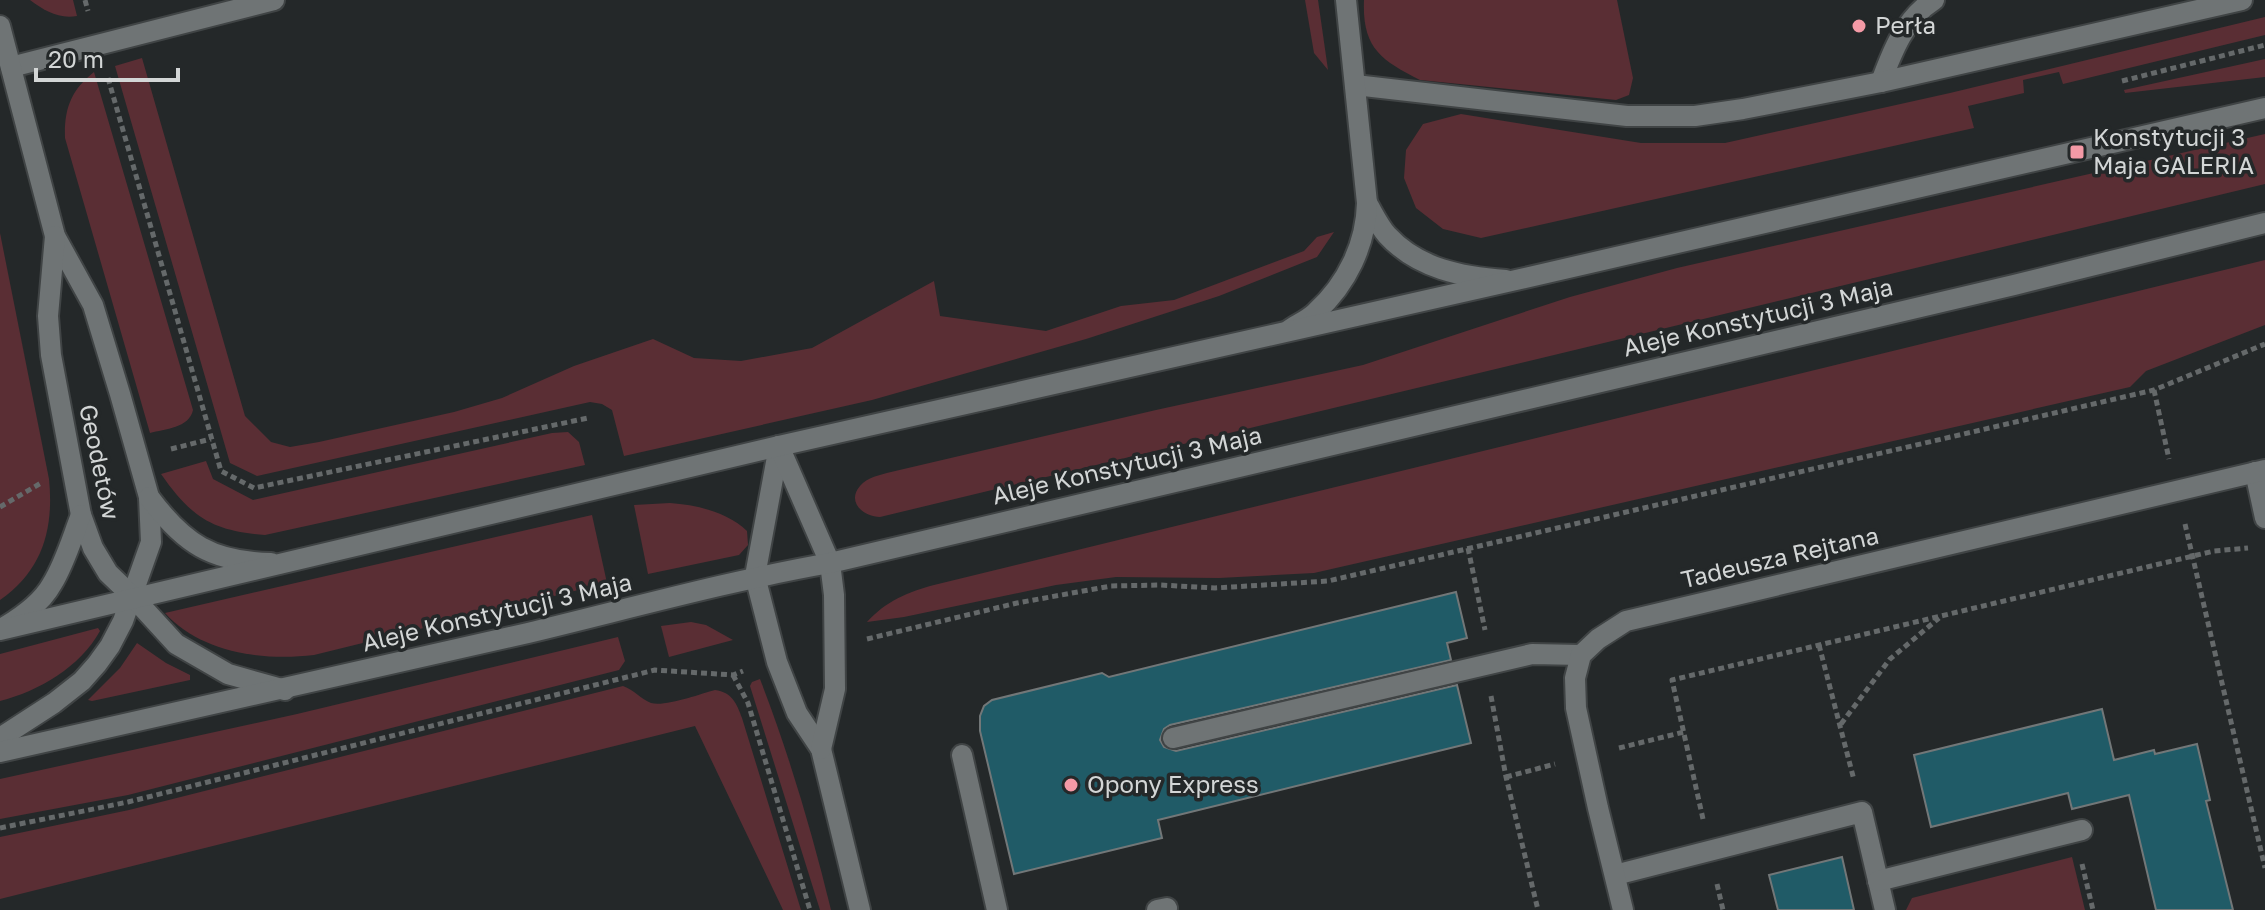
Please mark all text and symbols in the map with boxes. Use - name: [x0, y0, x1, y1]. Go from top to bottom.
- place label: Perła: [1875, 10, 1936, 39]
- marker: Perła: [1850, 17, 1868, 35]
- scale bar: [36, 32, 178, 82]
- text: 20 m: [48, 44, 104, 73]
- place label: Konstytucji 3 Maja GALERIA: [2093, 122, 2254, 179]
- marker: Konstytucji 3 Maja GALERIA: [2068, 143, 2086, 161]
- street label: Aleje Konstytucji 3 Maja: [1620, 271, 1895, 362]
- street label: Geodetów: [74, 401, 127, 522]
- street label: Aleje Konstytucji 3 Maja: [989, 419, 1264, 510]
- street label: Tadeusza Rejtana: [1678, 520, 1881, 593]
- street label: Aleje Konstytucji 3 Maja: [359, 566, 634, 657]
- place label: Opony Express: [1087, 769, 1259, 798]
- marker: Opony Express: [1062, 776, 1080, 794]

